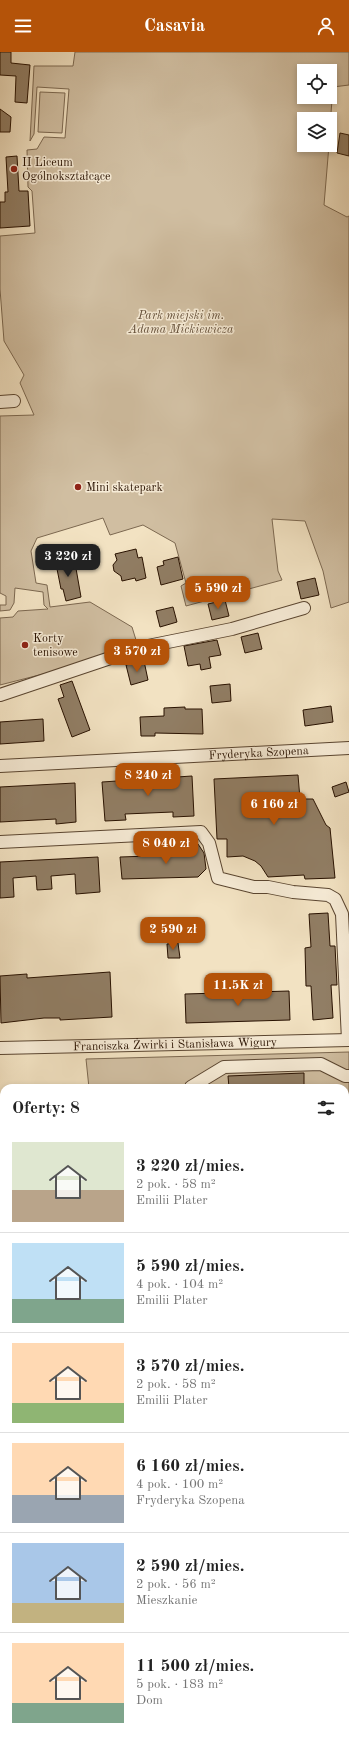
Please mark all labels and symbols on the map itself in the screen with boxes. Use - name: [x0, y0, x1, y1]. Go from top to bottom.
- place label: II Liceum Ogólnokształcące: [22, 157, 111, 183]
- marker: II Liceum Ogólnokształcące: [9, 164, 19, 174]
- park label: Park miejski im. Adama Mickiewicza: [127, 310, 234, 336]
- marker: Mini skatepark: [73, 482, 83, 492]
- place label: Mini skatepark: [86, 482, 163, 494]
- pin: 3 220 zł: [27, 544, 109, 578]
- pin: 5 590 zł: [177, 576, 259, 610]
- place label: Korty tenisowe: [33, 633, 78, 659]
- pin: 3 570 zł: [96, 639, 178, 673]
- marker: Korty tenisowe: [20, 640, 30, 650]
- street label: Fryderyka Szopena: [208, 745, 309, 762]
- pin: 8 240 zł: [107, 763, 189, 797]
- pin: 6 160 zł: [233, 792, 315, 826]
- pin: 8 040 zł: [125, 831, 207, 865]
- pin: 2 590 zł: [132, 917, 214, 951]
- pin: 11.5K zł: [197, 973, 279, 1007]
- street label: Franciszka Żwirki i Stanisława Wigury: [73, 1036, 278, 1053]

